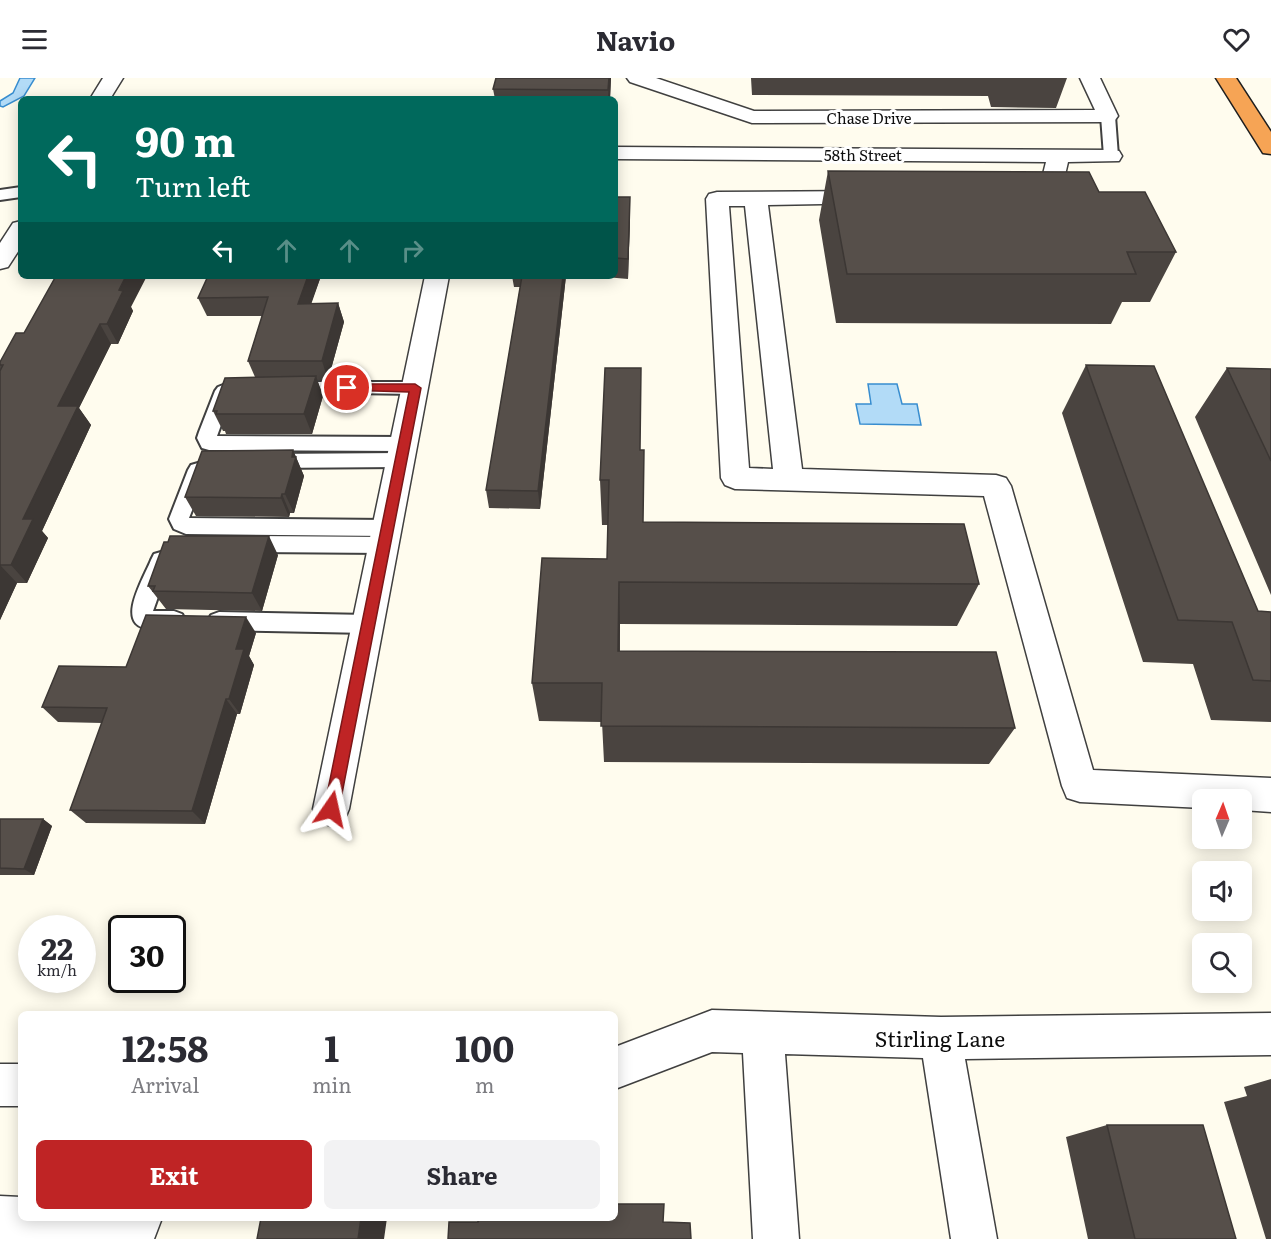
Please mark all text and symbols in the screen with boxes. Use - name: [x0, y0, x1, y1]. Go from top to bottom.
- text: Navio: [596, 19, 675, 59]
- icon: menu: [18, 23, 51, 56]
- icon: heart: [1220, 23, 1253, 56]
- street label: Chase Drive: [826, 106, 912, 129]
- text: 90 m: [135, 108, 235, 170]
- icon: left: [36, 120, 114, 198]
- street label: 58th Street: [824, 143, 902, 166]
- text: Turn left: [135, 165, 250, 205]
- icon: left: [207, 234, 240, 267]
- icon: ahead: [270, 234, 303, 267]
- icon: ahead: [333, 234, 366, 267]
- icon: right: [396, 234, 429, 267]
- pin: [321, 362, 372, 413]
- icon: arrive: [330, 371, 363, 404]
- position arrow: [299, 777, 363, 841]
- north arrow: [1192, 789, 1252, 849]
- map controls: [1192, 789, 1252, 993]
- button: sound: [1192, 861, 1252, 921]
- speed limit sign: 30: [108, 915, 186, 993]
- text: 22: [41, 925, 73, 969]
- button: search: [1192, 933, 1252, 993]
- text: km/h: [37, 958, 77, 981]
- text: 12:58: [122, 1020, 209, 1073]
- text: 1: [324, 1020, 339, 1073]
- text: 100: [455, 1020, 514, 1073]
- street label: Stirling Lane: [875, 1022, 1005, 1053]
- text: Arrival: [131, 1069, 199, 1099]
- text: min: [312, 1069, 351, 1099]
- text: m: [475, 1069, 494, 1099]
- button: Exit: [36, 1140, 312, 1209]
- button: Share: [324, 1140, 600, 1209]

